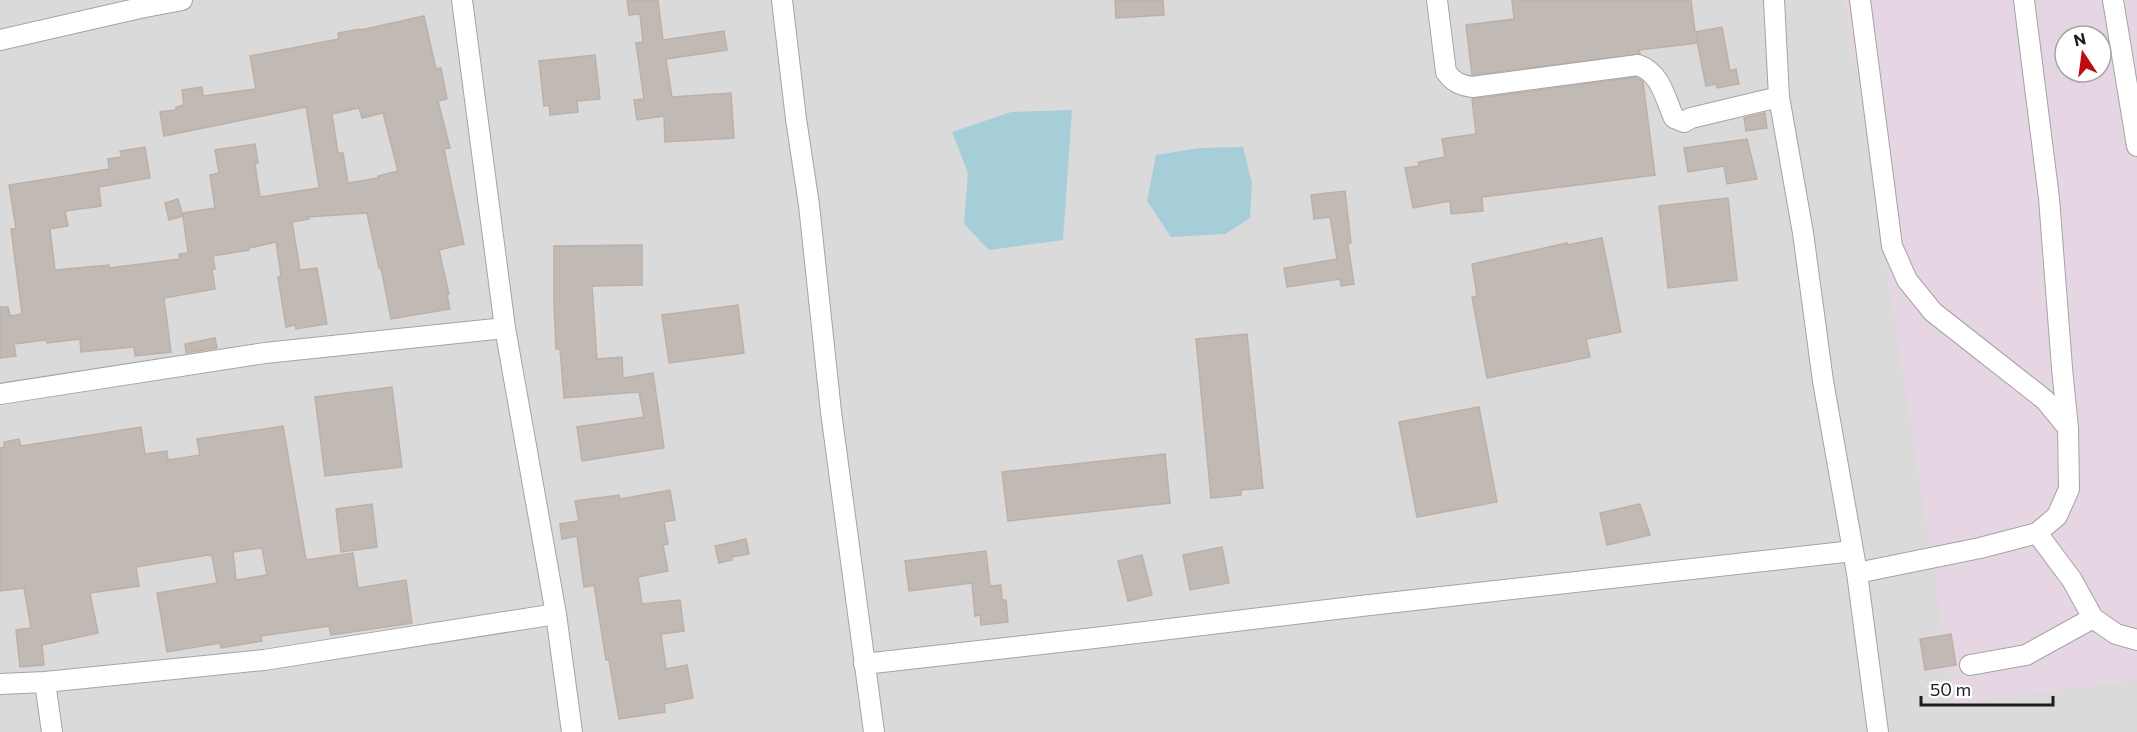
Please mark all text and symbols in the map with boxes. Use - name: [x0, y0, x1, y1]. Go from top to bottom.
- north arrow: [2053, 24, 2113, 84]
- text: N: [2072, 28, 2087, 50]
- scale bar: [1921, 669, 2053, 707]
- text: 50 m: [1930, 678, 1971, 700]

